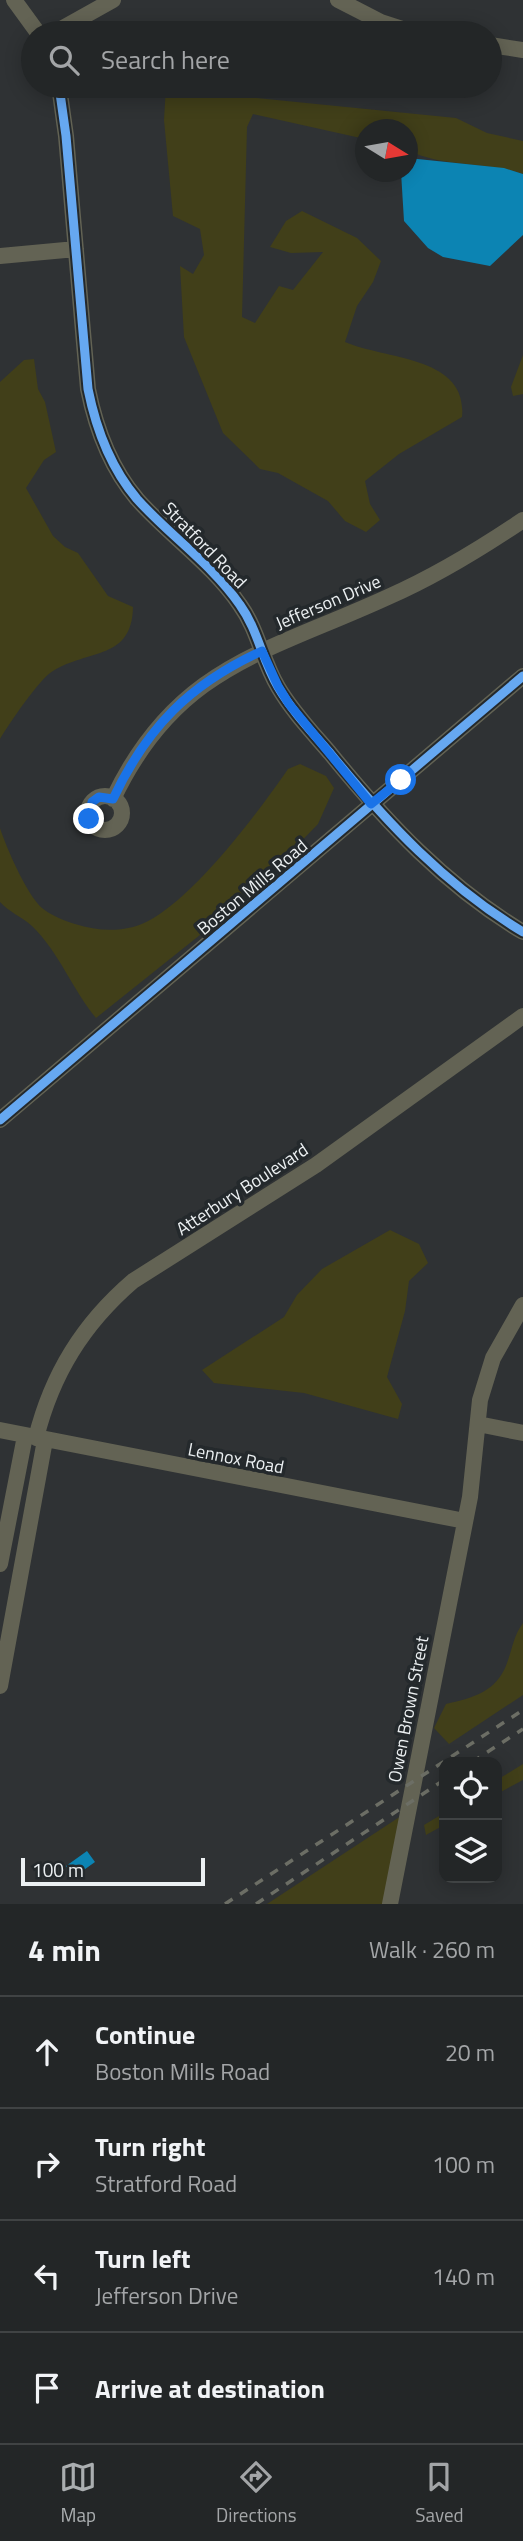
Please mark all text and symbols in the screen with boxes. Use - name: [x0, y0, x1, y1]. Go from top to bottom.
- search box: [21, 21, 502, 98]
- text: Search here: [101, 40, 230, 79]
- icon: search: [45, 41, 83, 79]
- north arrow: [355, 119, 418, 182]
- street label: Stratford Road: [157, 496, 253, 594]
- street label: Jefferson Drive: [271, 568, 385, 636]
- route start: [385, 764, 416, 795]
- route end: [73, 803, 104, 834]
- street label: Boston Mills Road: [191, 833, 313, 941]
- street label: Atterbury Boulevard: [171, 1136, 313, 1242]
- street label: Lennox Road: [186, 1435, 286, 1481]
- street label: Owen Brown Street: [381, 1633, 436, 1784]
- map controls: [439, 1757, 502, 1883]
- button: locate: [439, 1757, 502, 1820]
- button: layers: [439, 1820, 502, 1883]
- scale bar: [21, 1855, 205, 1887]
- text: 100 m: [32, 1855, 84, 1884]
- text: 4 min: [28, 1927, 101, 1973]
- text: Walk · 260 m: [369, 1932, 495, 1967]
- text: Continue: [95, 2015, 195, 2054]
- icon: ahead: [28, 2033, 66, 2071]
- text: 20 m: [445, 2035, 495, 2070]
- text: Boston Mills Road: [95, 2054, 270, 2089]
- text: Turn right: [95, 2127, 206, 2166]
- icon: right: [28, 2145, 66, 2183]
- text: 100 m: [432, 2147, 495, 2182]
- text: Stratford Road: [95, 2166, 237, 2201]
- text: Turn left: [95, 2239, 190, 2278]
- icon: left: [28, 2257, 66, 2295]
- text: 140 m: [432, 2259, 495, 2294]
- text: Jefferson Drive: [95, 2278, 238, 2313]
- icon: arrive: [28, 2369, 66, 2407]
- text: Arrive at destination: [95, 2369, 325, 2408]
- tab: Map: [59, 2458, 97, 2529]
- tab: Directions: [216, 2458, 297, 2529]
- tab: Saved: [415, 2458, 464, 2529]

